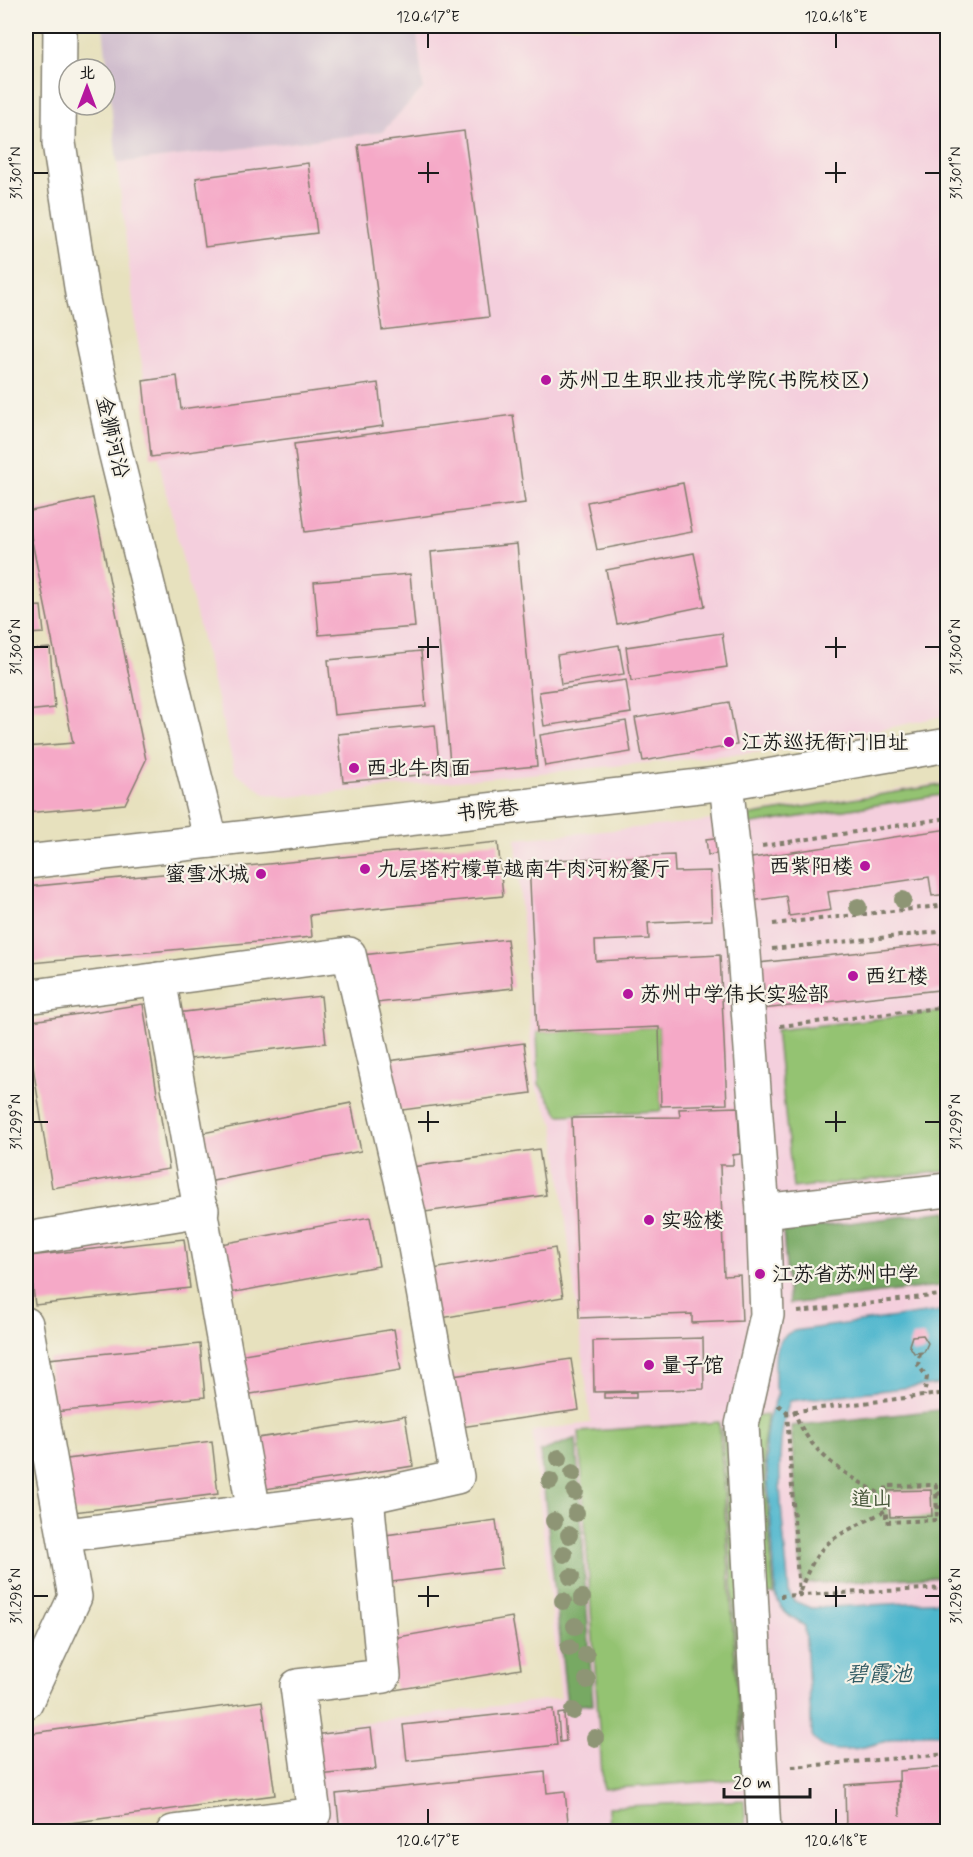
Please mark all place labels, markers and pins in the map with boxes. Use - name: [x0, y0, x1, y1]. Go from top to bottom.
- place label: 苏州卫生职业技术学院(书院校区): [558, 367, 869, 395]
- marker: 苏州卫生职业技术学院(书院校区): [539, 373, 553, 387]
- place label: 江苏巡抚衙门旧址: [741, 729, 909, 757]
- marker: 江苏巡抚衙门旧址: [722, 735, 736, 749]
- place label: 西北牛肉面: [366, 755, 471, 783]
- marker: 西北牛肉面: [347, 761, 361, 775]
- place label: 西紫阳楼: [769, 853, 853, 881]
- place label: 九层塔柠檬草越南牛肉河粉餐厅: [377, 856, 671, 884]
- marker: 西紫阳楼: [858, 859, 872, 873]
- place label: 蜜雪冰城: [165, 861, 249, 889]
- marker: 九层塔柠檬草越南牛肉河粉餐厅: [358, 862, 372, 876]
- marker: 蜜雪冰城: [254, 867, 268, 881]
- place label: 西红楼: [865, 963, 928, 991]
- marker: 西红楼: [846, 969, 860, 983]
- place label: 苏州中学伟长实验部: [640, 981, 829, 1009]
- marker: 苏州中学伟长实验部: [621, 987, 635, 1001]
- place label: 实验楼: [661, 1207, 724, 1235]
- marker: 实验楼: [642, 1213, 656, 1227]
- place label: 江苏省苏州中学: [772, 1261, 919, 1289]
- marker: 江苏省苏州中学: [753, 1267, 767, 1281]
- place label: 量子馆: [661, 1352, 724, 1380]
- marker: 量子馆: [642, 1358, 656, 1372]

